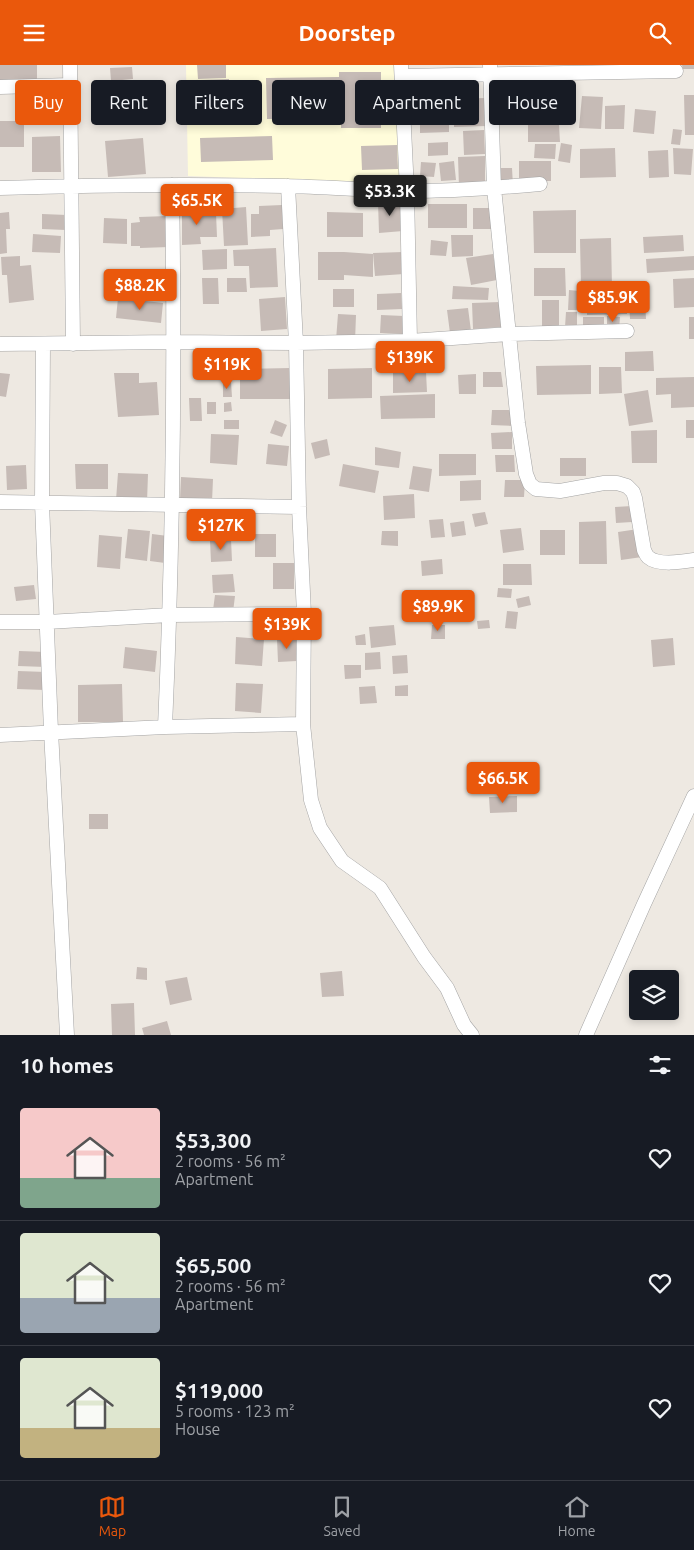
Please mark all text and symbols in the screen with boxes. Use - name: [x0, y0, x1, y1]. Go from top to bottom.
- icon: menu: [20, 19, 48, 47]
- icon: search: [646, 19, 674, 47]
- text: Doorstep: [299, 20, 395, 45]
- chip: Buy: [15, 80, 81, 125]
- chip: Rent: [91, 80, 166, 125]
- chip: Filters: [176, 80, 262, 125]
- chip: New: [272, 80, 345, 125]
- chip: Apartment: [355, 80, 479, 125]
- chip: House: [489, 80, 576, 125]
- pin: $53.3K: [349, 175, 431, 217]
- text: $53.3K: [365, 182, 415, 200]
- pin: $65.5K: [156, 184, 238, 226]
- text: $65.5K: [172, 191, 222, 209]
- pin: $88.2K: [99, 269, 181, 311]
- text: $88.2K: [115, 276, 165, 294]
- pin: $85.9K: [572, 281, 654, 323]
- text: $85.9K: [588, 288, 638, 306]
- pin: $139K: [375, 341, 445, 383]
- pin: $119K: [192, 347, 262, 390]
- text: $139K: [387, 348, 433, 366]
- text: $119K: [204, 355, 250, 373]
- pin: $127K: [186, 509, 256, 551]
- text: $127K: [198, 516, 244, 534]
- pin: $89.9K: [397, 589, 479, 632]
- text: $89.9K: [413, 597, 463, 615]
- pin: $139K: [252, 607, 322, 650]
- text: $139K: [264, 615, 310, 633]
- pin: $66.5K: [462, 761, 544, 804]
- text: $66.5K: [478, 769, 528, 787]
- map controls: [629, 970, 679, 1020]
- button: layers: [629, 970, 679, 1020]
- icon: filters: [646, 1051, 674, 1079]
- text: 10 homes: [20, 1053, 114, 1077]
- icon: home: [60, 1128, 120, 1188]
- text: $53,300: [175, 1128, 251, 1152]
- icon: heart: [646, 1144, 674, 1172]
- text: 2 rooms · 56 m²: [175, 1152, 286, 1170]
- text: Apartment: [175, 1170, 253, 1188]
- icon: home: [60, 1253, 120, 1313]
- text: $65,500: [175, 1253, 251, 1277]
- icon: heart: [646, 1269, 674, 1297]
- text: 2 rooms · 56 m²: [175, 1277, 286, 1295]
- text: Apartment: [175, 1295, 253, 1313]
- icon: home: [60, 1378, 120, 1438]
- text: $119,000: [175, 1378, 263, 1402]
- icon: heart: [646, 1394, 674, 1422]
- text: 5 rooms · 123 m²: [175, 1402, 295, 1420]
- text: House: [175, 1420, 220, 1438]
- tab: Map: [98, 1493, 126, 1539]
- tab: Saved: [323, 1493, 361, 1539]
- tab: Home: [558, 1493, 595, 1539]

